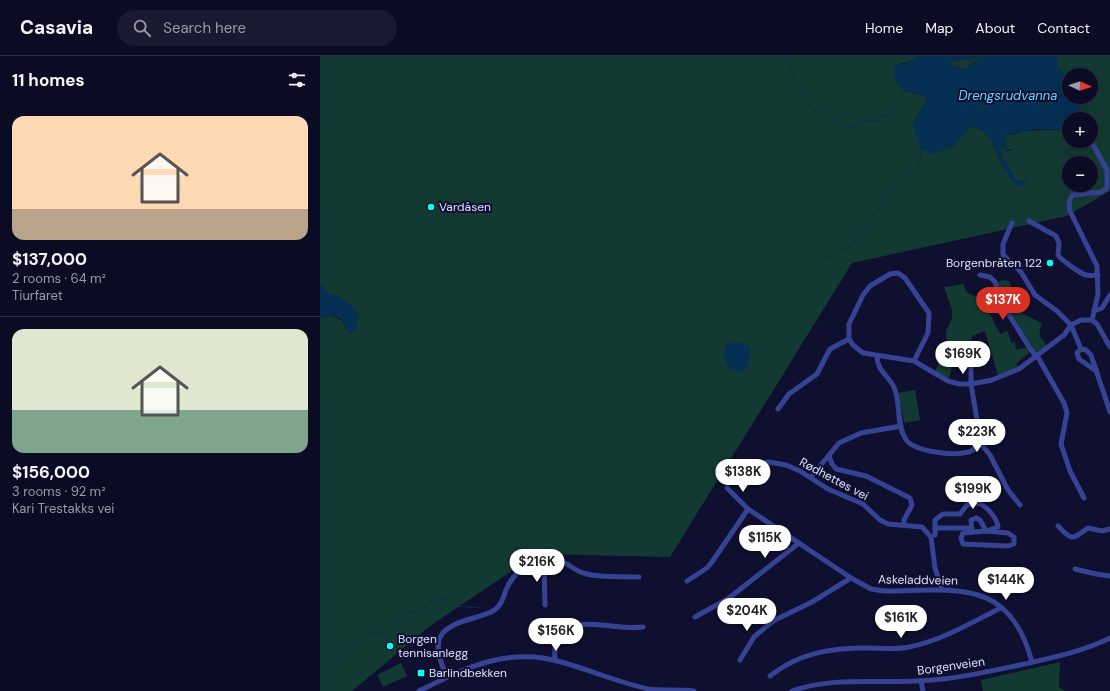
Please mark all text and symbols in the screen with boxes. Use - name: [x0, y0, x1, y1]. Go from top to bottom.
- search box: [117, 10, 397, 46]
- text: Casavia: [20, 15, 93, 40]
- icon: search: [131, 17, 153, 39]
- text: Search here: [163, 18, 246, 38]
- text: Home: [865, 19, 903, 37]
- text: Map: [925, 19, 953, 37]
- text: About: [975, 19, 1015, 37]
- text: Contact: [1037, 19, 1090, 37]
- north arrow: [1062, 68, 1098, 104]
- map controls: [1062, 68, 1098, 192]
- text: 11 homes: [12, 69, 85, 91]
- icon: filters: [286, 69, 308, 91]
- water label: Drengsrudvanna: [959, 87, 1057, 104]
- button: +: [1062, 112, 1098, 148]
- icon: home: [124, 142, 196, 214]
- button: −: [1062, 156, 1098, 192]
- place label: Vardåsen: [439, 199, 491, 215]
- marker: Vardåsen: [426, 202, 436, 212]
- text: $137,000: [12, 248, 87, 270]
- place label: Borgenbråten 122: [946, 255, 1042, 271]
- marker: Borgenbråten 122: [1045, 258, 1055, 268]
- text: 2 rooms · 64 m²: [12, 270, 106, 287]
- text: Tiurfaret: [12, 287, 63, 304]
- pin: $137K: [975, 287, 1031, 321]
- text: $137K: [985, 291, 1021, 308]
- pin: $169K: [935, 341, 991, 375]
- text: $169K: [944, 345, 982, 362]
- icon: home: [124, 355, 196, 427]
- pin: $223K: [949, 419, 1005, 453]
- text: $223K: [957, 423, 997, 440]
- street label: Rødhettes vei: [797, 454, 872, 504]
- pin: $138K: [715, 459, 771, 493]
- text: $156,000: [12, 461, 90, 483]
- text: $138K: [724, 463, 762, 480]
- pin: $199K: [945, 476, 1001, 510]
- text: $199K: [954, 480, 992, 497]
- text: 3 rooms · 92 m²: [12, 483, 105, 500]
- text: Kari Trestakks vei: [12, 500, 114, 517]
- pin: $115K: [737, 525, 793, 559]
- text: $115K: [748, 529, 782, 546]
- pin: $216K: [509, 549, 565, 583]
- text: $216K: [519, 553, 555, 570]
- pin: $144K: [978, 567, 1034, 601]
- street label: Askeladdveien: [878, 571, 958, 589]
- text: $144K: [987, 571, 1025, 588]
- pin: $204K: [719, 598, 775, 632]
- text: $204K: [726, 602, 768, 619]
- pin: $161K: [873, 605, 929, 639]
- text: $161K: [884, 609, 918, 626]
- pin: $156K: [528, 618, 584, 652]
- text: $156K: [537, 622, 575, 639]
- place label: Borgen tennisanlegg: [398, 631, 469, 661]
- marker: Borgen tennisanlegg: [385, 641, 395, 651]
- street label: Borgenveien: [916, 653, 986, 679]
- place label: Barlindbekken: [429, 665, 507, 681]
- marker: Barlindbekken: [416, 668, 426, 678]

